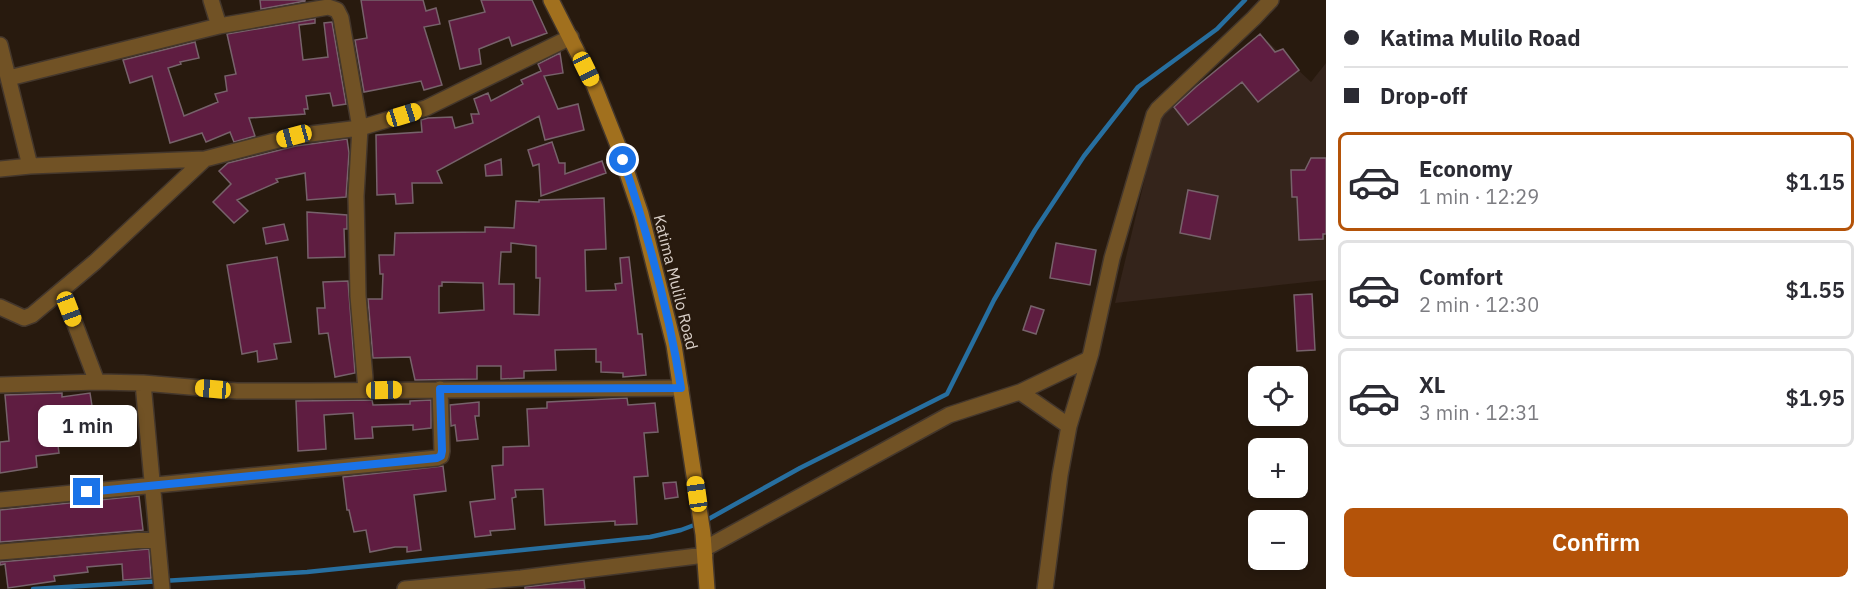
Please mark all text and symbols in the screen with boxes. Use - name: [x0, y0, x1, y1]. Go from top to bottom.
- text: Katima Mulilo Road: [1380, 23, 1581, 52]
- car: [570, 49, 602, 89]
- text: Drop-off: [1380, 81, 1467, 110]
- car: [384, 101, 424, 129]
- car: [274, 123, 314, 149]
- route start: [609, 146, 636, 173]
- text: Economy: [1419, 154, 1513, 183]
- icon: car: [1347, 155, 1401, 209]
- text: $1.15: [1786, 167, 1845, 196]
- text: 1 min · 12:29: [1419, 183, 1539, 210]
- street label: Katima Mulilo Road: [650, 212, 702, 352]
- text: Comfort: [1419, 262, 1503, 291]
- icon: car: [1347, 263, 1401, 317]
- text: $1.55: [1786, 275, 1845, 304]
- car: [54, 289, 84, 329]
- text: 2 min · 12:30: [1419, 291, 1539, 318]
- map controls: [1248, 366, 1308, 570]
- button: locate: [1248, 366, 1308, 426]
- text: XL: [1419, 370, 1445, 399]
- icon: car: [1347, 371, 1401, 425]
- car: [194, 378, 232, 400]
- car: [366, 381, 402, 399]
- text: $1.95: [1786, 383, 1845, 412]
- text: 3 min · 12:31: [1419, 399, 1539, 426]
- callout: 1 min: [38, 405, 136, 447]
- text: 1 min: [62, 412, 113, 439]
- button: +: [1248, 438, 1308, 498]
- car: [686, 475, 708, 513]
- route end: [73, 478, 100, 505]
- button: Confirm: [1344, 508, 1848, 577]
- button: −: [1248, 510, 1308, 570]

